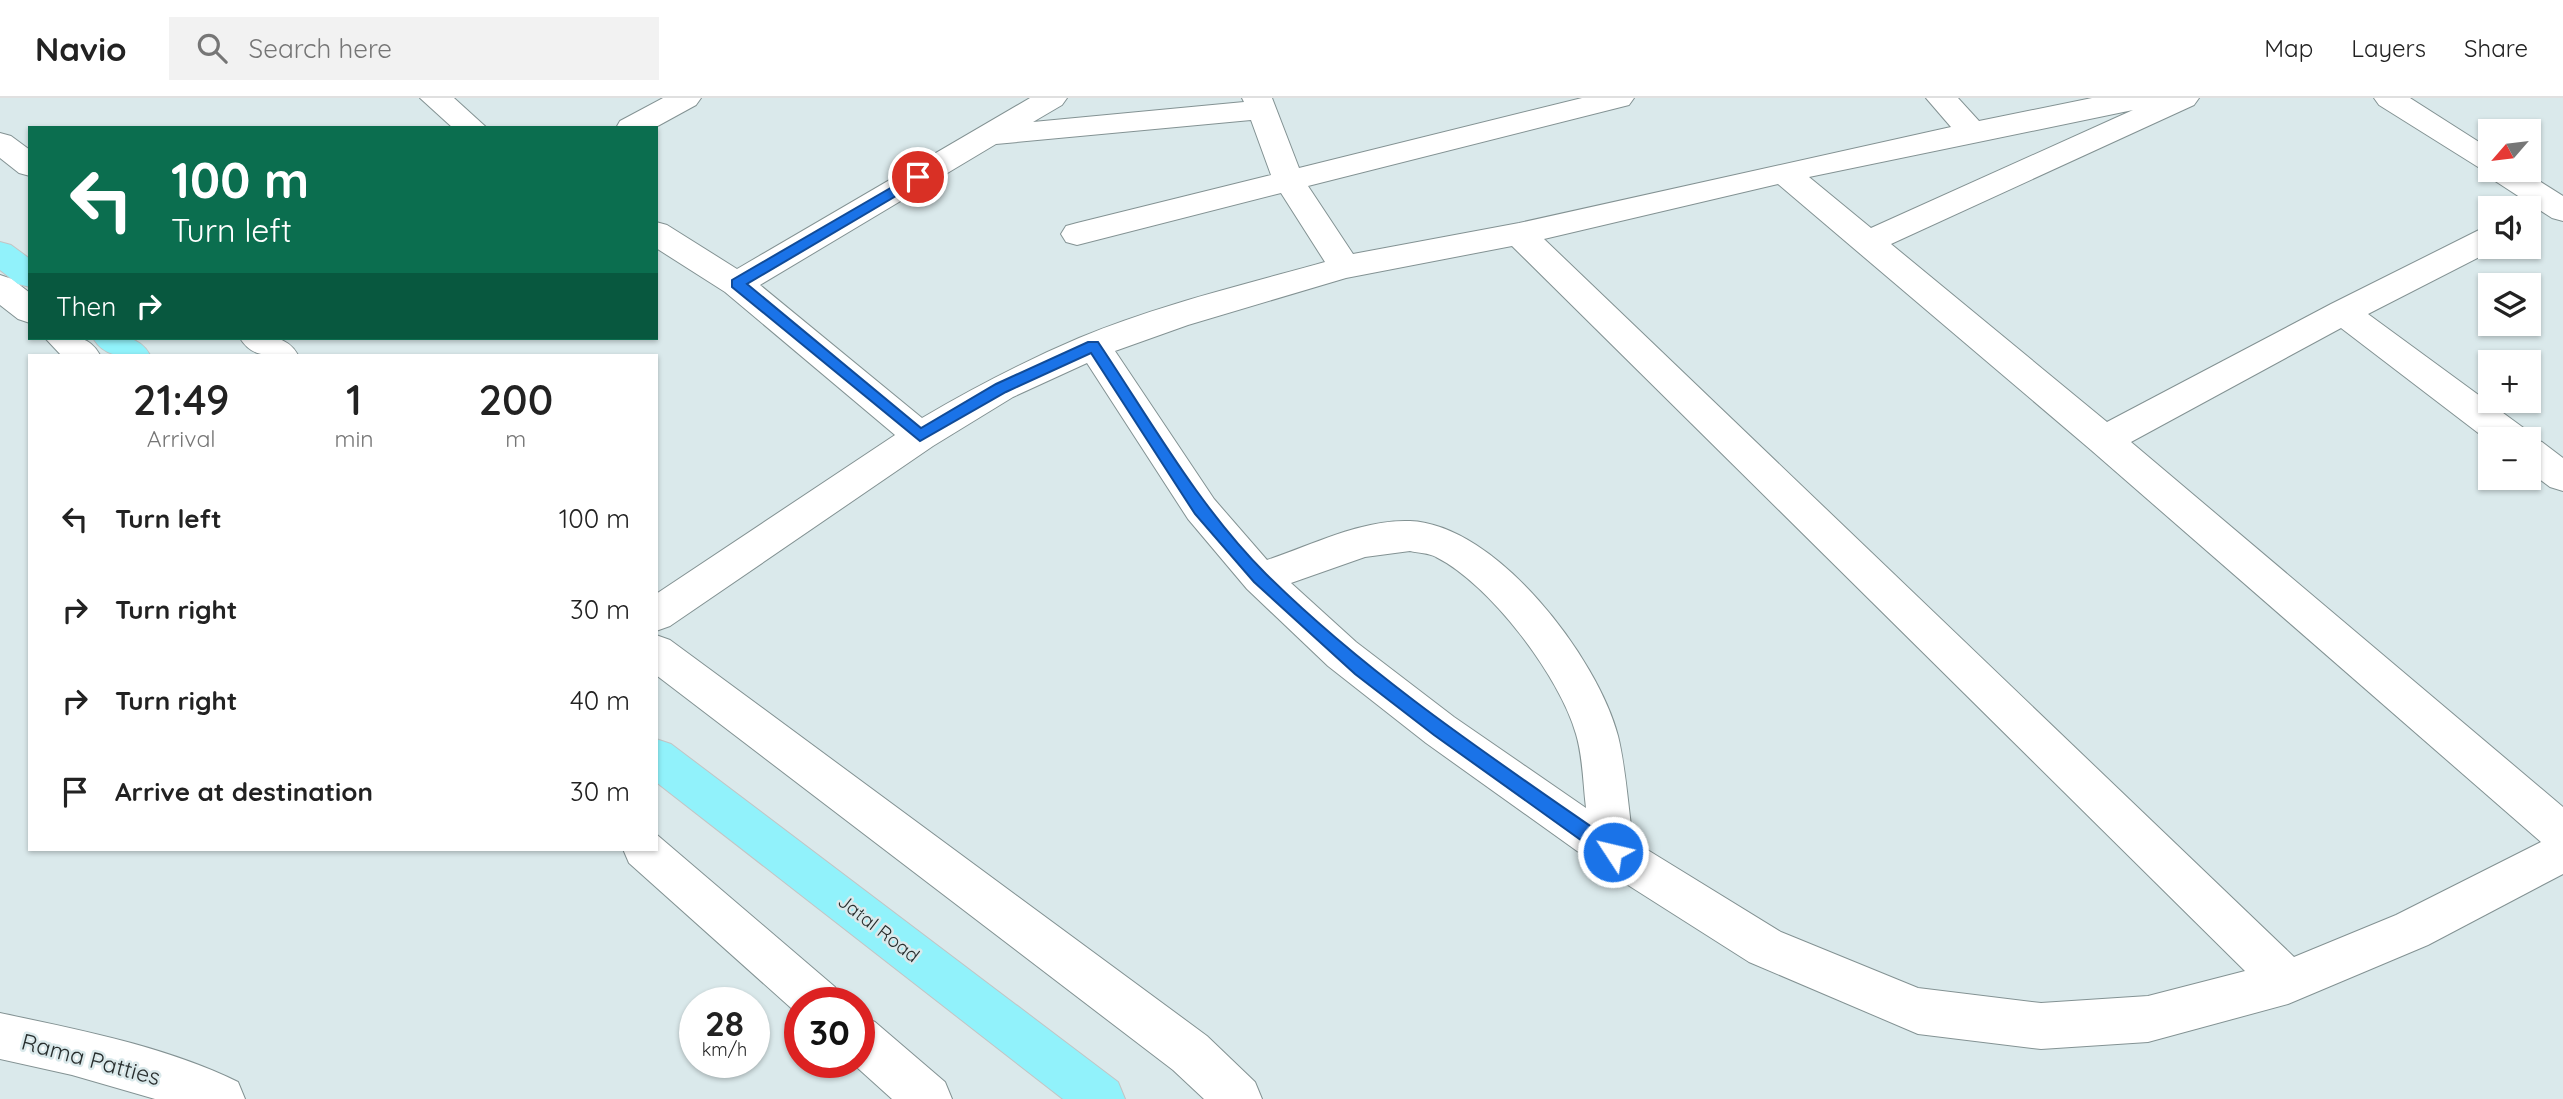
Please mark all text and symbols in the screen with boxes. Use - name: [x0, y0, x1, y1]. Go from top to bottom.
- search box: [169, 17, 659, 80]
- text: Navio: [35, 28, 127, 69]
- icon: search: [193, 29, 231, 67]
- text: Search here: [249, 32, 392, 65]
- text: Map: [2264, 33, 2313, 63]
- text: Layers: [2351, 33, 2426, 63]
- text: Share: [2464, 33, 2528, 63]
- north arrow: [2478, 119, 2541, 182]
- map controls: [2478, 119, 2541, 490]
- pin: [888, 147, 948, 207]
- text: 100 m: [171, 149, 309, 210]
- icon: left: [56, 154, 147, 245]
- icon: arrive: [899, 158, 937, 196]
- button: sound: [2478, 196, 2541, 259]
- text: Turn left: [171, 210, 292, 250]
- button: layers: [2478, 273, 2541, 336]
- icon: right: [130, 287, 168, 325]
- text: Then: [56, 290, 116, 323]
- button: +: [2478, 350, 2541, 413]
- text: 21:49: [133, 373, 230, 426]
- text: 1: [346, 373, 362, 426]
- text: 200: [478, 373, 553, 426]
- text: Arrival: [147, 424, 216, 453]
- text: min: [334, 424, 374, 453]
- text: m: [505, 424, 526, 453]
- button: −: [2478, 427, 2541, 490]
- icon: left: [56, 500, 94, 538]
- text: Turn left: [115, 502, 222, 535]
- text: 100 m: [559, 502, 630, 535]
- icon: right: [56, 591, 94, 629]
- text: Turn right: [115, 593, 237, 626]
- text: 30 m: [570, 593, 630, 626]
- icon: right: [56, 682, 94, 720]
- text: Turn right: [115, 684, 237, 717]
- text: 40 m: [570, 684, 630, 717]
- icon: arrive: [56, 773, 94, 811]
- text: Arrive at destination: [115, 775, 373, 808]
- text: 30 m: [570, 775, 630, 808]
- position arrow: [1576, 815, 1650, 889]
- street label: Jatal Road: [833, 889, 925, 967]
- speed limit sign: 30: [784, 987, 875, 1078]
- text: 28: [705, 1001, 744, 1045]
- street label: Rama Patties: [18, 1027, 164, 1091]
- text: km/h: [702, 1038, 747, 1061]

